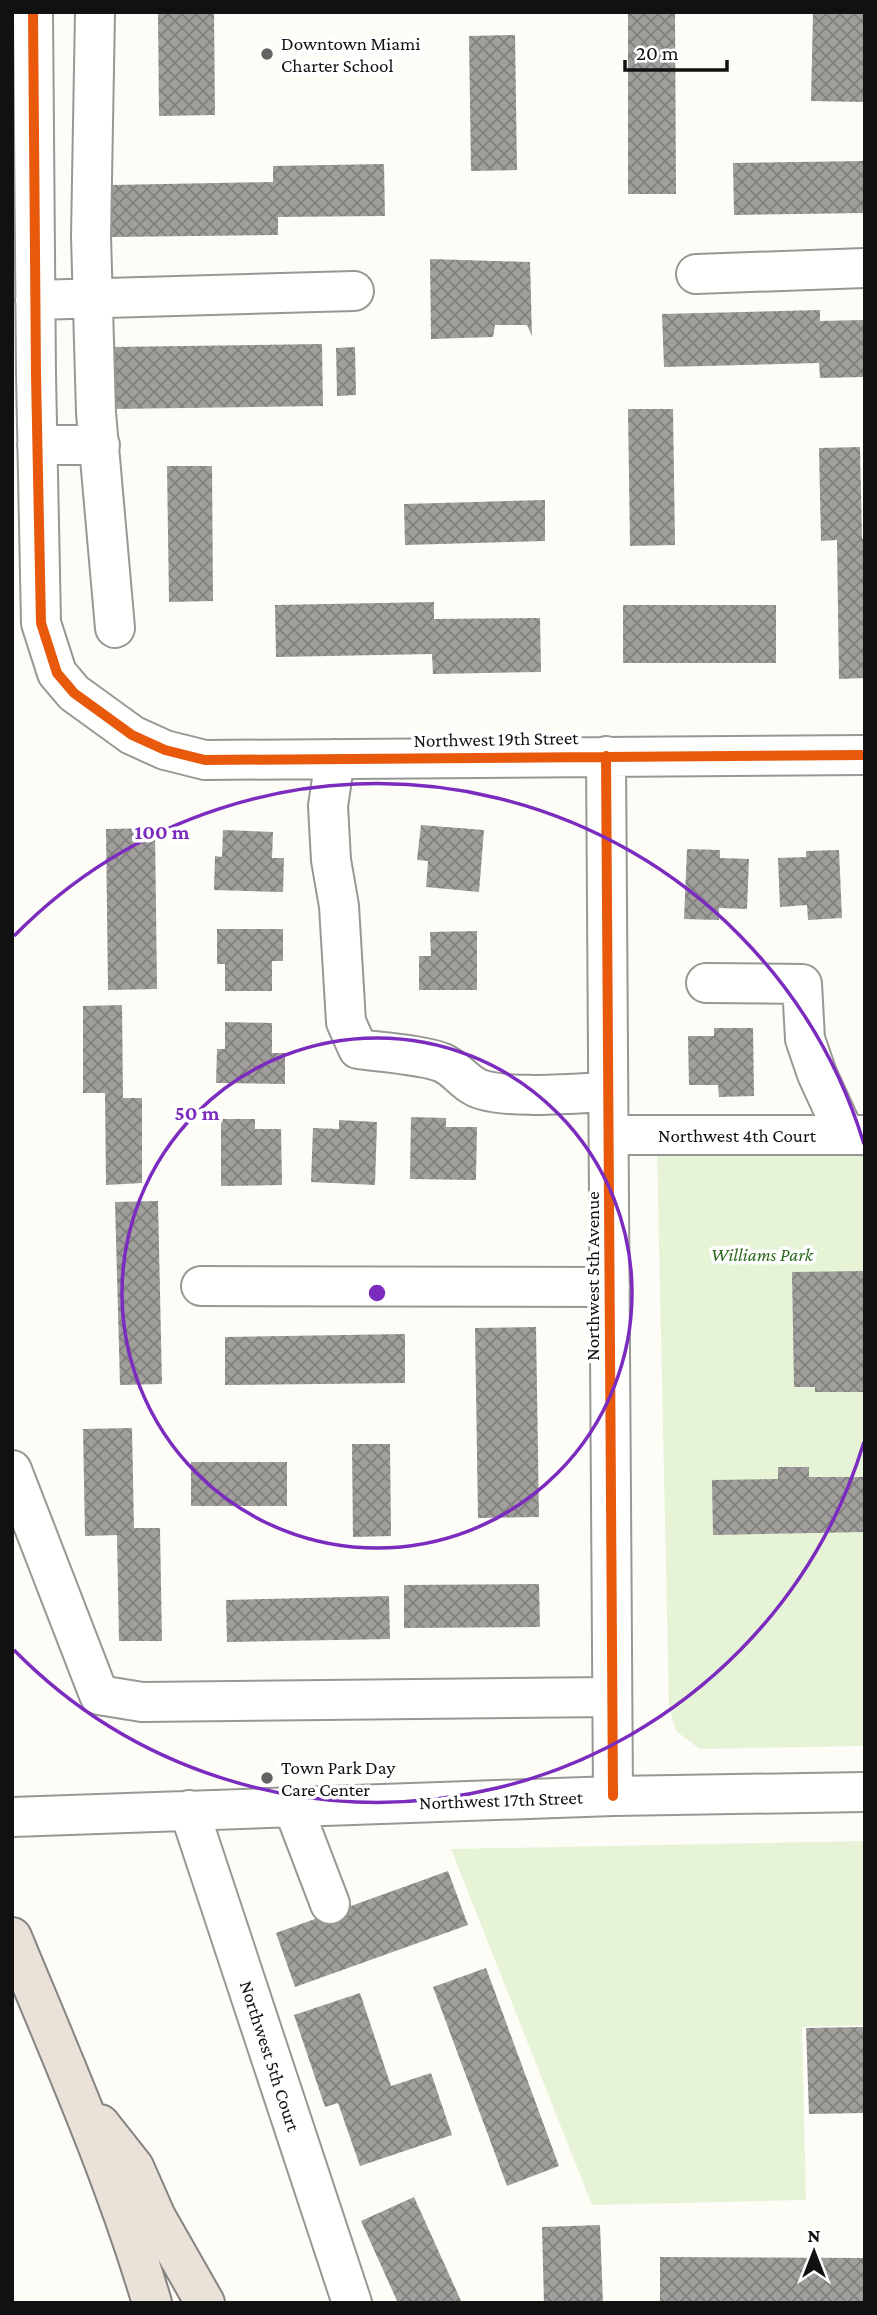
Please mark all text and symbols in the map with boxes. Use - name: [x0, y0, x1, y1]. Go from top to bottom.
- scale bar: [625, 28, 726, 72]
- place label: Downtown Miami Charter School: [281, 33, 420, 76]
- text: 20 m: [636, 41, 679, 65]
- marker: Downtown Miami Charter School: [259, 46, 275, 62]
- street label: Northwest 19th Street: [413, 727, 579, 751]
- text: 100 m: [134, 820, 190, 844]
- text: 50 m: [175, 1101, 220, 1125]
- street label: Northwest 4th Court: [658, 1125, 817, 1146]
- street label: Northwest 5th Avenue: [582, 1191, 603, 1361]
- park label: Williams Park: [711, 1244, 814, 1265]
- centre of rings: [365, 1281, 389, 1305]
- place label: Town Park Day Care Center: [281, 1757, 395, 1800]
- marker: Town Park Day Care Center: [259, 1770, 275, 1786]
- street label: Northwest 17th Street: [419, 1787, 584, 1813]
- street label: Northwest 5th Court: [236, 1978, 304, 2135]
- north arrow: [779, 2217, 849, 2287]
- text: N: [808, 2225, 821, 2246]

